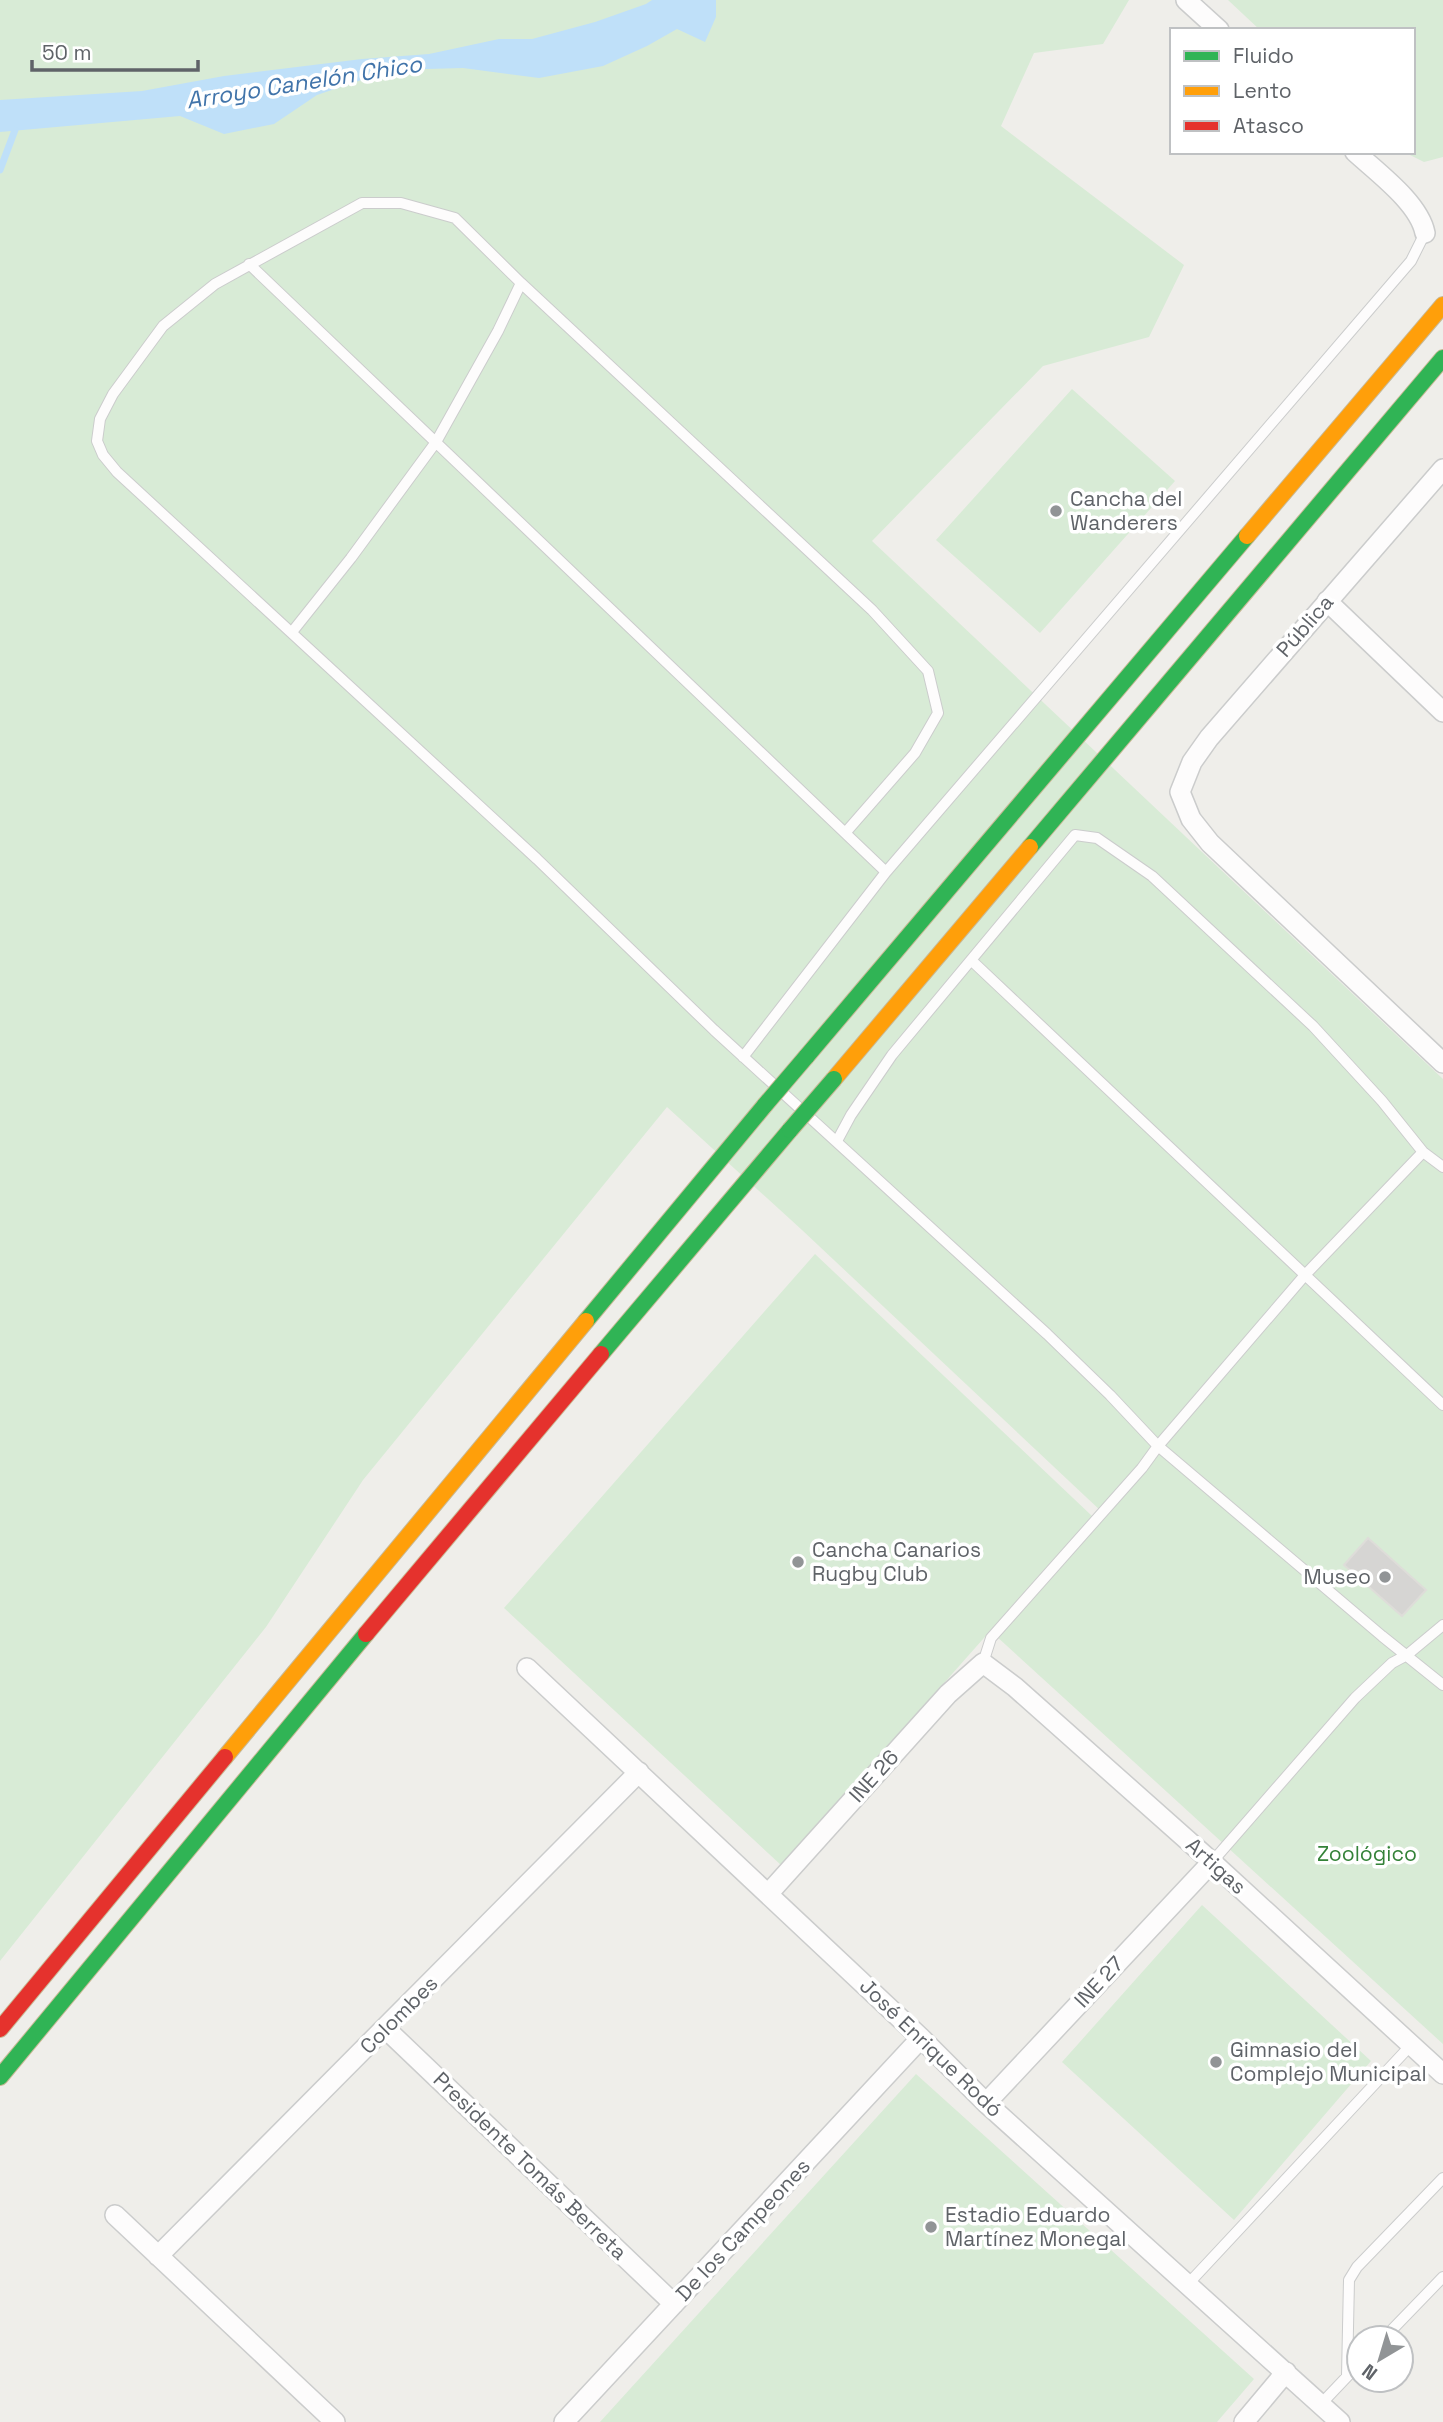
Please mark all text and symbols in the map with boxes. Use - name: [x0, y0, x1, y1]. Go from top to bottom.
- scale bar: [32, 28, 198, 72]
- legend: [1170, 28, 1415, 154]
- text: 50 m: [42, 39, 92, 66]
- text: Fluido: [1233, 42, 1294, 69]
- water label: Arroyo Canelón Chico: [184, 48, 425, 115]
- text: Lento: [1233, 77, 1292, 104]
- text: Atasco: [1233, 112, 1304, 139]
- place label: Cancha del Wanderers: [1070, 485, 1182, 536]
- marker: Cancha del Wanderers: [1048, 503, 1064, 519]
- street label: Pública: [1270, 589, 1339, 662]
- place label: Cancha Canarios Rugby Club: [812, 1536, 981, 1587]
- marker: Cancha Canarios Rugby Club: [790, 1554, 806, 1570]
- place label: Museo: [1304, 1563, 1371, 1590]
- marker: Museo: [1377, 1569, 1393, 1585]
- street label: INE 26: [843, 1744, 904, 1808]
- street label: Artigas: [1180, 1831, 1252, 1900]
- park label: Zoológico: [1317, 1840, 1417, 1867]
- street label: INE 27: [1068, 1950, 1129, 2013]
- street label: Colombes: [354, 1970, 443, 2059]
- street label: José Enrique Rodó: [854, 1972, 1009, 2123]
- place label: Gimnasio del Complejo Municipal: [1230, 2036, 1427, 2087]
- marker: Gimnasio del Complejo Municipal: [1208, 2054, 1224, 2070]
- street label: Presidente Tomás Berreta: [428, 2066, 633, 2265]
- street label: De los Campeones: [670, 2153, 816, 2307]
- place label: Estadio Eduardo Martínez Monegal: [945, 2201, 1126, 2252]
- marker: Estadio Eduardo Martínez Monegal: [923, 2219, 939, 2235]
- north arrow: [1345, 2324, 1415, 2394]
- text: N: [1357, 2358, 1383, 2386]

